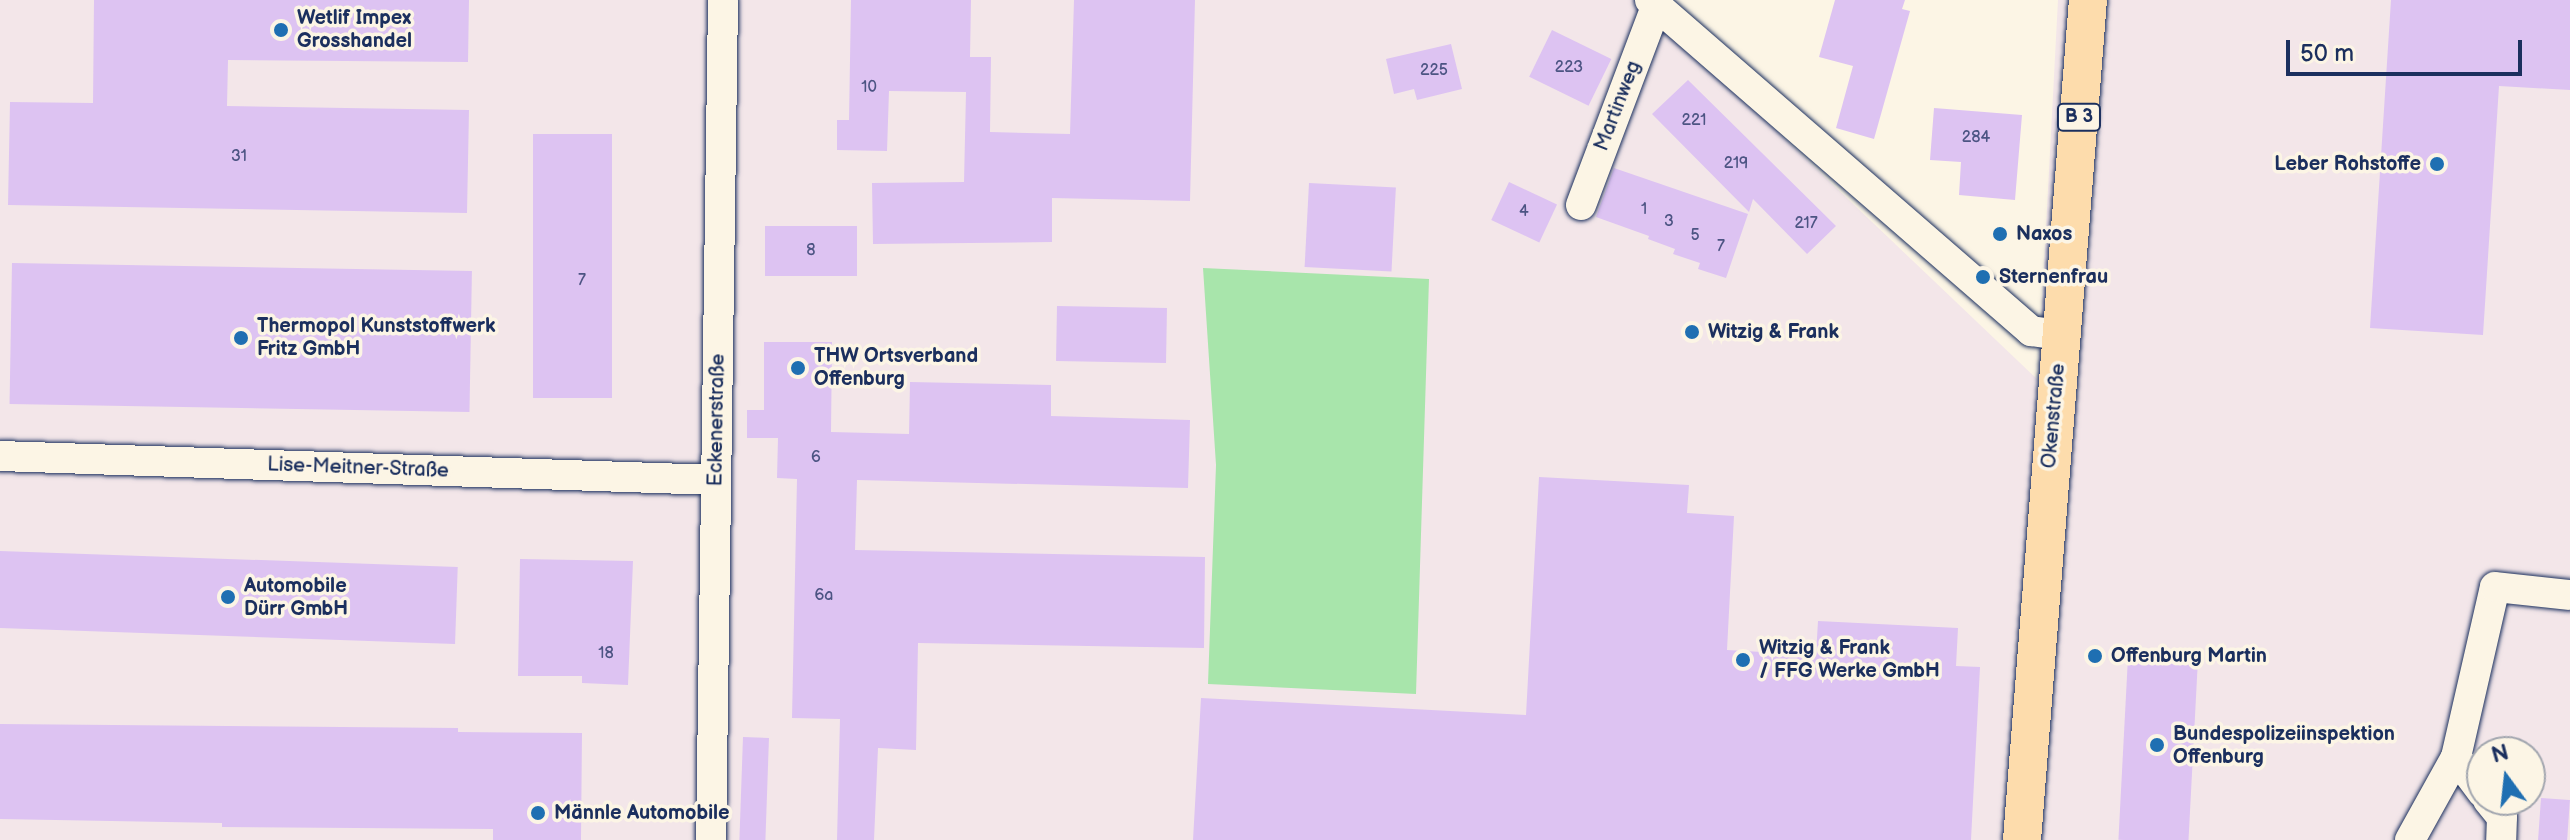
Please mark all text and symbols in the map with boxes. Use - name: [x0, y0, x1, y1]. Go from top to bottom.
- place label: Wetlif Impex Grosshandel: [297, 6, 412, 53]
- marker: Wetlif Impex Grosshandel: [272, 21, 290, 39]
- scale bar: [2290, 24, 2526, 74]
- text: 50 m: [2300, 39, 2354, 68]
- house number: 223: [1555, 58, 1583, 78]
- street label: Martinweg: [1590, 58, 1646, 154]
- house number: 225: [1420, 61, 1448, 81]
- house number: 10: [861, 78, 877, 98]
- road number: B 3: [2055, 103, 2103, 131]
- house number: 221: [1682, 111, 1706, 131]
- house number: 284: [1962, 128, 1990, 148]
- house number: 31: [231, 147, 247, 167]
- place label: Leber Rohstoffe: [2274, 152, 2421, 176]
- house number: 219: [1724, 154, 1748, 174]
- marker: Leber Rohstoffe: [2428, 155, 2446, 173]
- house number: 1: [1641, 200, 1647, 220]
- house number: 4: [1519, 202, 1529, 222]
- house number: 3: [1664, 212, 1674, 232]
- house number: 217: [1794, 214, 1818, 234]
- place label: Naxos: [2016, 222, 2072, 246]
- marker: Naxos: [1991, 225, 2009, 243]
- house number: 5: [1690, 226, 1700, 246]
- house number: 7: [1717, 237, 1725, 257]
- house number: 8: [806, 241, 816, 261]
- place label: Sternenfrau: [1999, 265, 2108, 289]
- marker: Sternenfrau: [1974, 268, 1992, 286]
- house number: 7: [578, 271, 586, 291]
- place label: Thermopol Kunststoffwerk Fritz GmbH: [257, 314, 495, 361]
- place label: Witzig & Frank: [1708, 320, 1839, 344]
- marker: Witzig & Frank: [1683, 323, 1701, 341]
- marker: Thermopol Kunststoffwerk Fritz GmbH: [232, 329, 250, 347]
- place label: THW Ortsverband Offenburg: [814, 344, 978, 391]
- street label: Eckenerstraße: [704, 353, 730, 487]
- marker: THW Ortsverband Offenburg: [789, 359, 807, 377]
- street label: Okenstraße: [2037, 363, 2071, 469]
- house number: 6: [811, 448, 821, 468]
- street label: Lise-Meitner-Straße: [267, 453, 449, 483]
- place label: Automobile Dürr GmbH: [244, 574, 348, 621]
- house number: 6a: [815, 586, 833, 606]
- marker: Automobile Dürr GmbH: [219, 588, 237, 606]
- place label: Witzig & Frank / FFG Werke GmbH: [1759, 636, 1940, 683]
- house number: 18: [598, 644, 614, 664]
- place label: Offenburg Martin: [2111, 644, 2267, 668]
- marker: Offenburg Martin: [2086, 647, 2104, 665]
- marker: Witzig & Frank / FFG Werke GmbH: [1734, 651, 1752, 669]
- place label: Bundespolizeiinspektion Offenburg: [2173, 722, 2395, 769]
- marker: Bundespolizeiinspektion Offenburg: [2148, 736, 2166, 754]
- north arrow: [2466, 736, 2546, 816]
- text: N: [2489, 739, 2512, 769]
- place label: Männle Automobile: [554, 801, 730, 825]
- marker: Männle Automobile: [529, 804, 547, 822]

